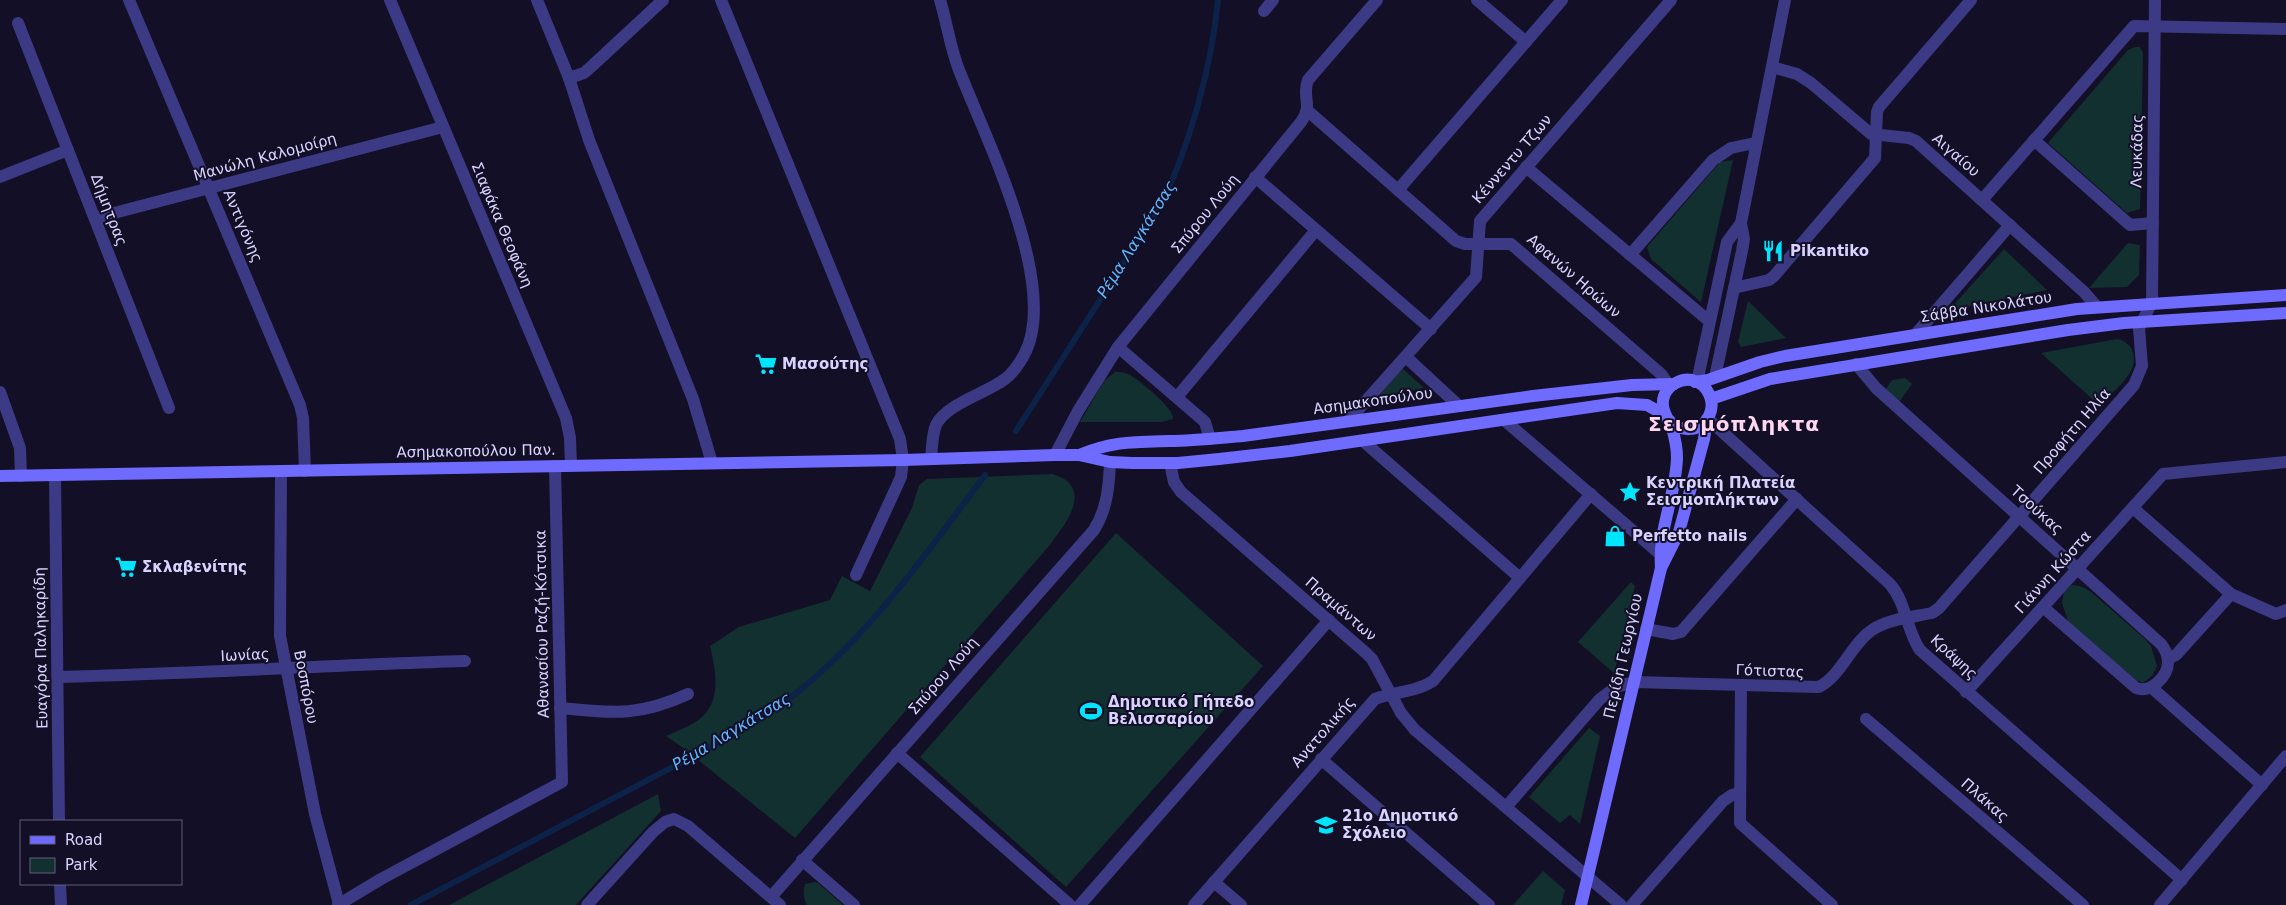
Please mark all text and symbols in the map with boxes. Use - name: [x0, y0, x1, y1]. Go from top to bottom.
- street label: Κέννεντυ Τζων: [1468, 111, 1556, 207]
- street label: Λευκάδας: [2127, 114, 2147, 188]
- street label: Μανώλη Καλομοίρη: [191, 129, 339, 185]
- street label: Αιγαίου: [1929, 129, 1983, 181]
- street label: Σιαφάκα Θεοφάνη: [467, 160, 537, 290]
- street label: Δήμητρας: [87, 171, 131, 249]
- street label: Σπύρου Λούη: [1167, 171, 1243, 257]
- water label: Ρέμα Λαγκάτσας: [1093, 177, 1180, 301]
- street label: Αντιγόνης: [220, 187, 266, 265]
- street label: Αφανών Ηρώων: [1523, 230, 1625, 322]
- restaurant icon: Pikantiko: [1760, 238, 1786, 264]
- place label: Pikantiko: [1790, 242, 1869, 260]
- street label: Σάββα Νικολάτου: [1919, 288, 2053, 326]
- supermarket icon: Μασούτης: [753, 351, 779, 377]
- place label: Μασούτης: [782, 355, 869, 373]
- street label: Ασημακοπούλου: [1312, 384, 1434, 418]
- street label: Προφήτη Ηλία: [2030, 384, 2114, 478]
- district label: Σεισμόπληκτα: [1648, 412, 1820, 436]
- street label: Ασημακοπούλου Παν.: [396, 441, 556, 461]
- place label: Κεντρική Πλατεία Σεισμοπλήκτων: [1646, 474, 1795, 509]
- place icon: Κεντρική Πλατεία Σεισμοπλήκτων: [1617, 479, 1643, 505]
- street label: Τσούκας: [2006, 481, 2067, 538]
- shop icon: Perfetto nails: [1602, 523, 1628, 549]
- place label: Perfetto nails: [1632, 527, 1747, 545]
- street label: Γιάννη Κώστα: [2011, 527, 2095, 617]
- street label: Αθανασίου Ραζή-Κότσικα: [531, 530, 553, 718]
- supermarket icon: Σκλαβενίτης: [113, 554, 139, 580]
- place label: Σκλαβενίτης: [142, 558, 247, 576]
- street label: Ευαγόρα Παληκαρίδη: [31, 567, 51, 729]
- street label: Πραμάντων: [1302, 573, 1380, 645]
- street label: Περίδη Γεωργίου: [1600, 592, 1646, 720]
- street label: Κράψης: [1927, 631, 1981, 683]
- street label: Σπύρου Λούη: [904, 634, 982, 718]
- street label: Ιωνίας: [220, 645, 270, 665]
- street label: Βοσπόρου: [290, 649, 322, 725]
- street label: Γότιστας: [1735, 661, 1805, 681]
- water label: Ρέμα Λαγκάτσας: [669, 689, 794, 774]
- place label: Δημοτικό Γήπεδο Βελισσαρίου: [1108, 693, 1254, 728]
- street label: Ανατολικής: [1287, 693, 1359, 771]
- sports icon: Δημοτικό Γήπεδο Βελισσαρίου: [1078, 698, 1104, 724]
- street label: Πλάκας: [1957, 774, 2013, 826]
- place label: 21ο Δημοτικό Σχόλειο: [1342, 807, 1458, 842]
- school or university icon: 21ο Δημοτικό Σχόλειο: [1313, 812, 1339, 838]
- legend: [20, 820, 182, 885]
- text: Road: [65, 831, 103, 849]
- text: Park: [65, 856, 98, 874]

